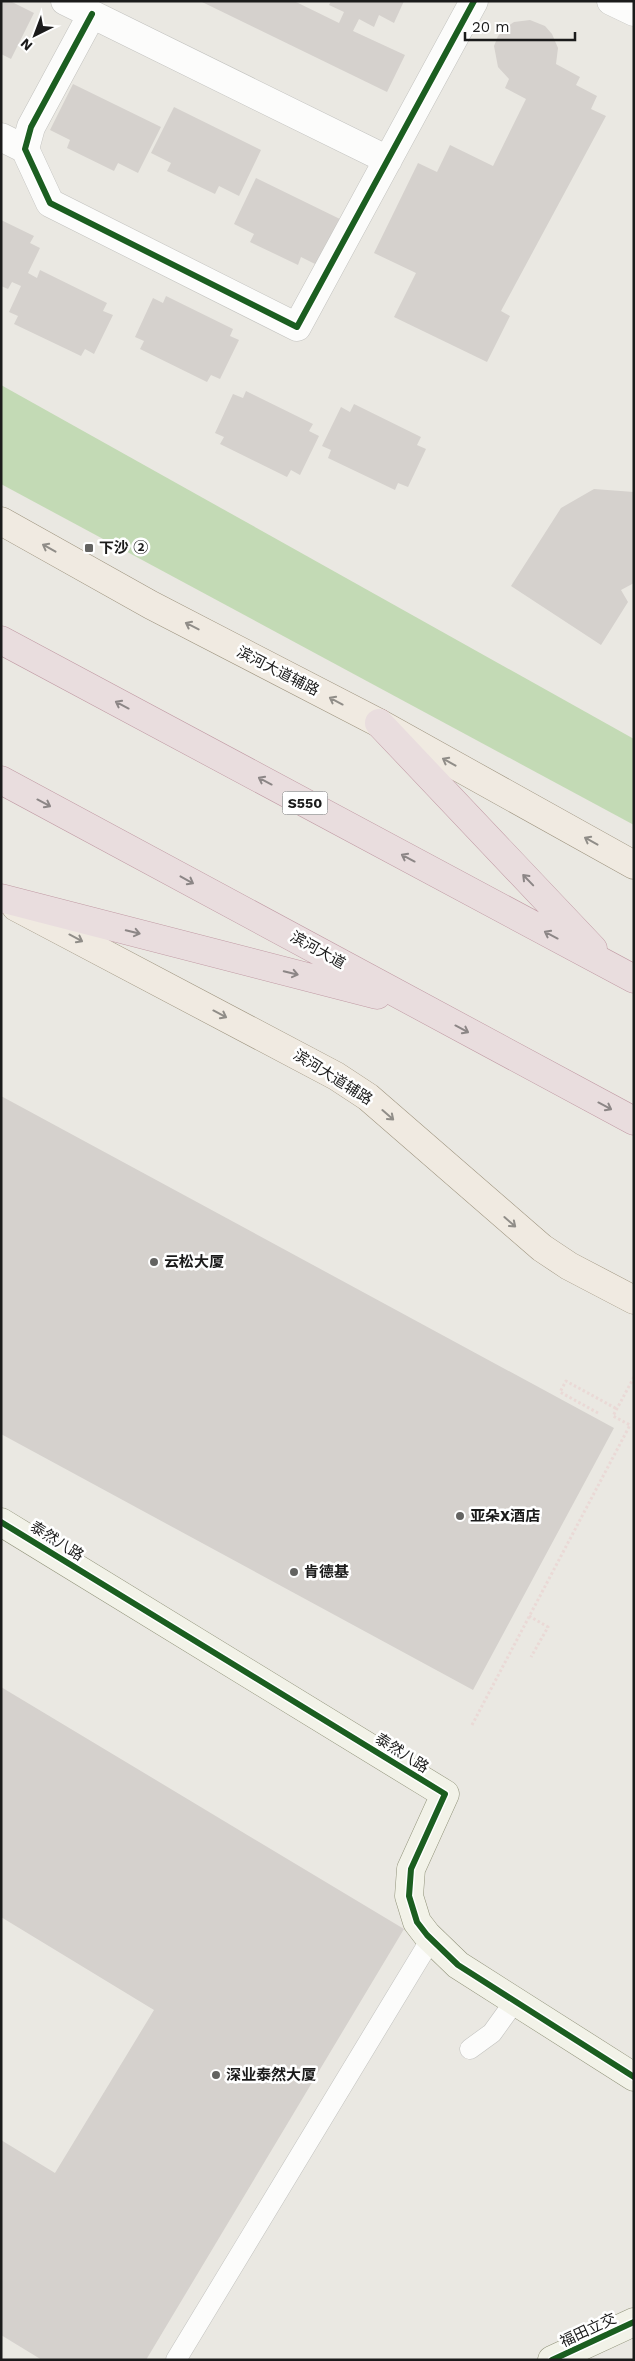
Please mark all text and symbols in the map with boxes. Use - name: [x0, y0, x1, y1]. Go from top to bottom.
- north arrow: [10, 10, 60, 60]
- scale bar: [465, 10, 575, 42]
- text: 20 m: [472, 18, 510, 36]
- text: N: [17, 35, 36, 54]
- place label: 下沙 ②: [99, 539, 148, 557]
- marker: 下沙 ②: [83, 542, 95, 554]
- one-way arrow: [42, 543, 57, 552]
- one-way arrow: [184, 621, 199, 631]
- street label: 滨河大道辅路: [234, 643, 322, 699]
- one-way arrow: [329, 696, 344, 705]
- one-way arrow: [114, 700, 129, 710]
- one-way arrow: [443, 757, 457, 767]
- one-way arrow: [258, 776, 273, 786]
- road number: S550: [282, 791, 328, 814]
- one-way arrow: [37, 798, 51, 808]
- one-way arrow: [585, 836, 599, 846]
- one-way arrow: [401, 853, 416, 862]
- one-way arrow: [522, 874, 534, 886]
- one-way arrow: [180, 875, 195, 885]
- one-way arrow: [125, 928, 141, 937]
- street label: 滨河大道: [287, 928, 349, 972]
- one-way arrow: [544, 930, 559, 940]
- one-way arrow: [68, 933, 83, 943]
- one-way arrow: [282, 968, 298, 978]
- one-way arrow: [212, 1009, 227, 1019]
- one-way arrow: [454, 1025, 469, 1034]
- street label: 滨河大道辅路: [290, 1046, 376, 1108]
- one-way arrow: [597, 1102, 612, 1111]
- one-way arrow: [382, 1109, 395, 1121]
- one-way arrow: [504, 1216, 517, 1228]
- place label: 云松大厦: [164, 1253, 224, 1271]
- marker: 云松大厦: [148, 1256, 160, 1268]
- place label: 亚朵X酒店: [470, 1507, 540, 1525]
- marker: 亚朵X酒店: [454, 1510, 466, 1522]
- street label: 泰然八路: [27, 1517, 87, 1565]
- place label: 肯德基: [304, 1563, 349, 1581]
- marker: 肯德基: [288, 1566, 300, 1578]
- street label: 泰然八路: [372, 1729, 432, 1777]
- place label: 深业泰然大厦: [226, 2066, 316, 2084]
- marker: 深业泰然大厦: [210, 2069, 222, 2081]
- street label: 福田立交: [557, 2309, 619, 2351]

